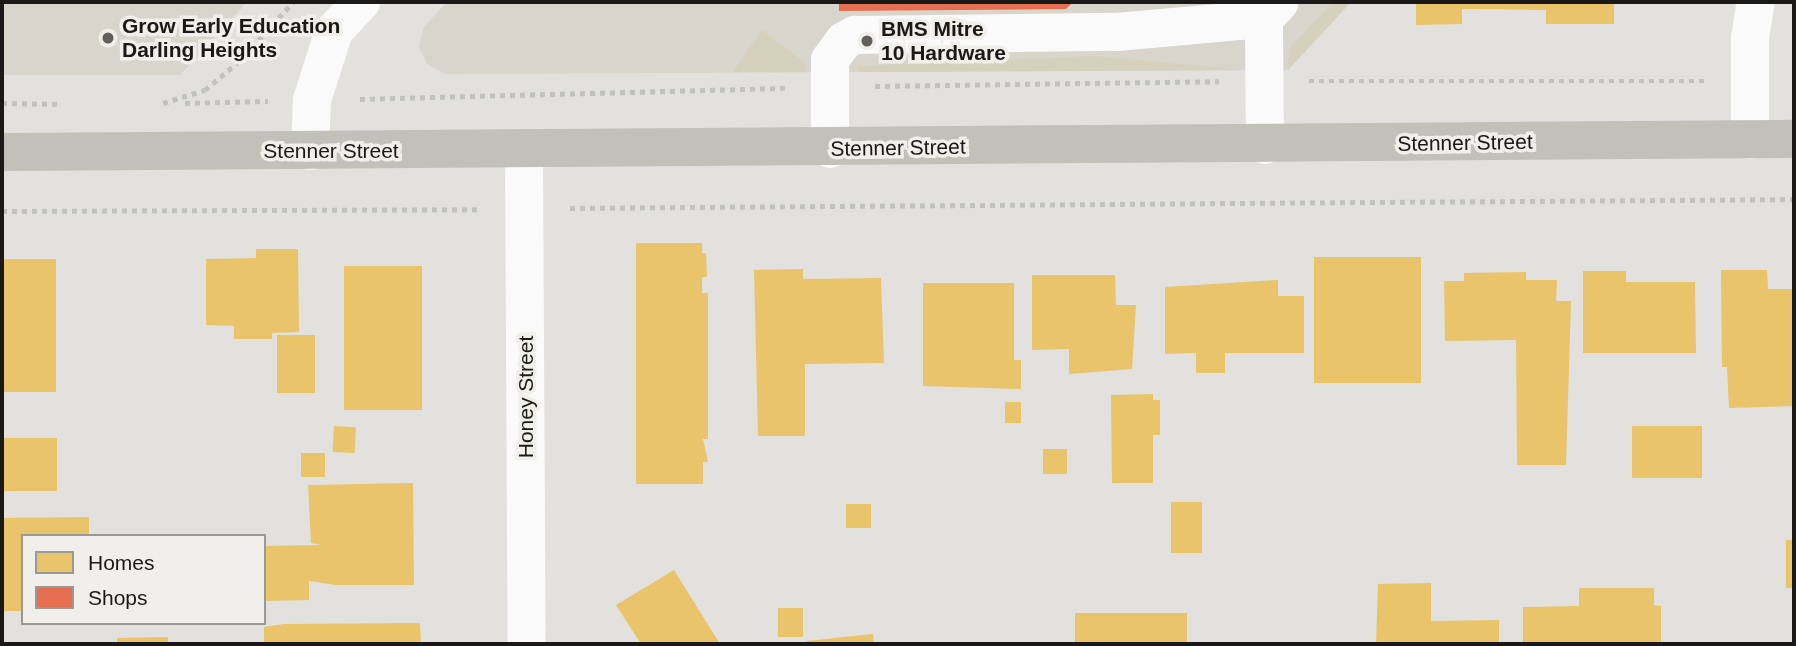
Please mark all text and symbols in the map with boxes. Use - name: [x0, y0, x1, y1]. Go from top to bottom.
- place label: Grow Early Education Darling Heights: [122, 13, 340, 63]
- place label: BMS Mitre 10 Hardware: [881, 16, 1006, 66]
- marker: Grow Early Education Darling Heights: [100, 30, 116, 46]
- marker: BMS Mitre 10 Hardware: [859, 33, 875, 49]
- street label: Stenner Street: [1397, 129, 1533, 157]
- street label: Stenner Street: [830, 134, 966, 162]
- street label: Stenner Street: [263, 138, 399, 164]
- street label: Honey Street: [513, 336, 539, 458]
- legend: [21, 534, 266, 625]
- text: Homes: [88, 551, 155, 574]
- text: Shops: [88, 586, 148, 609]

